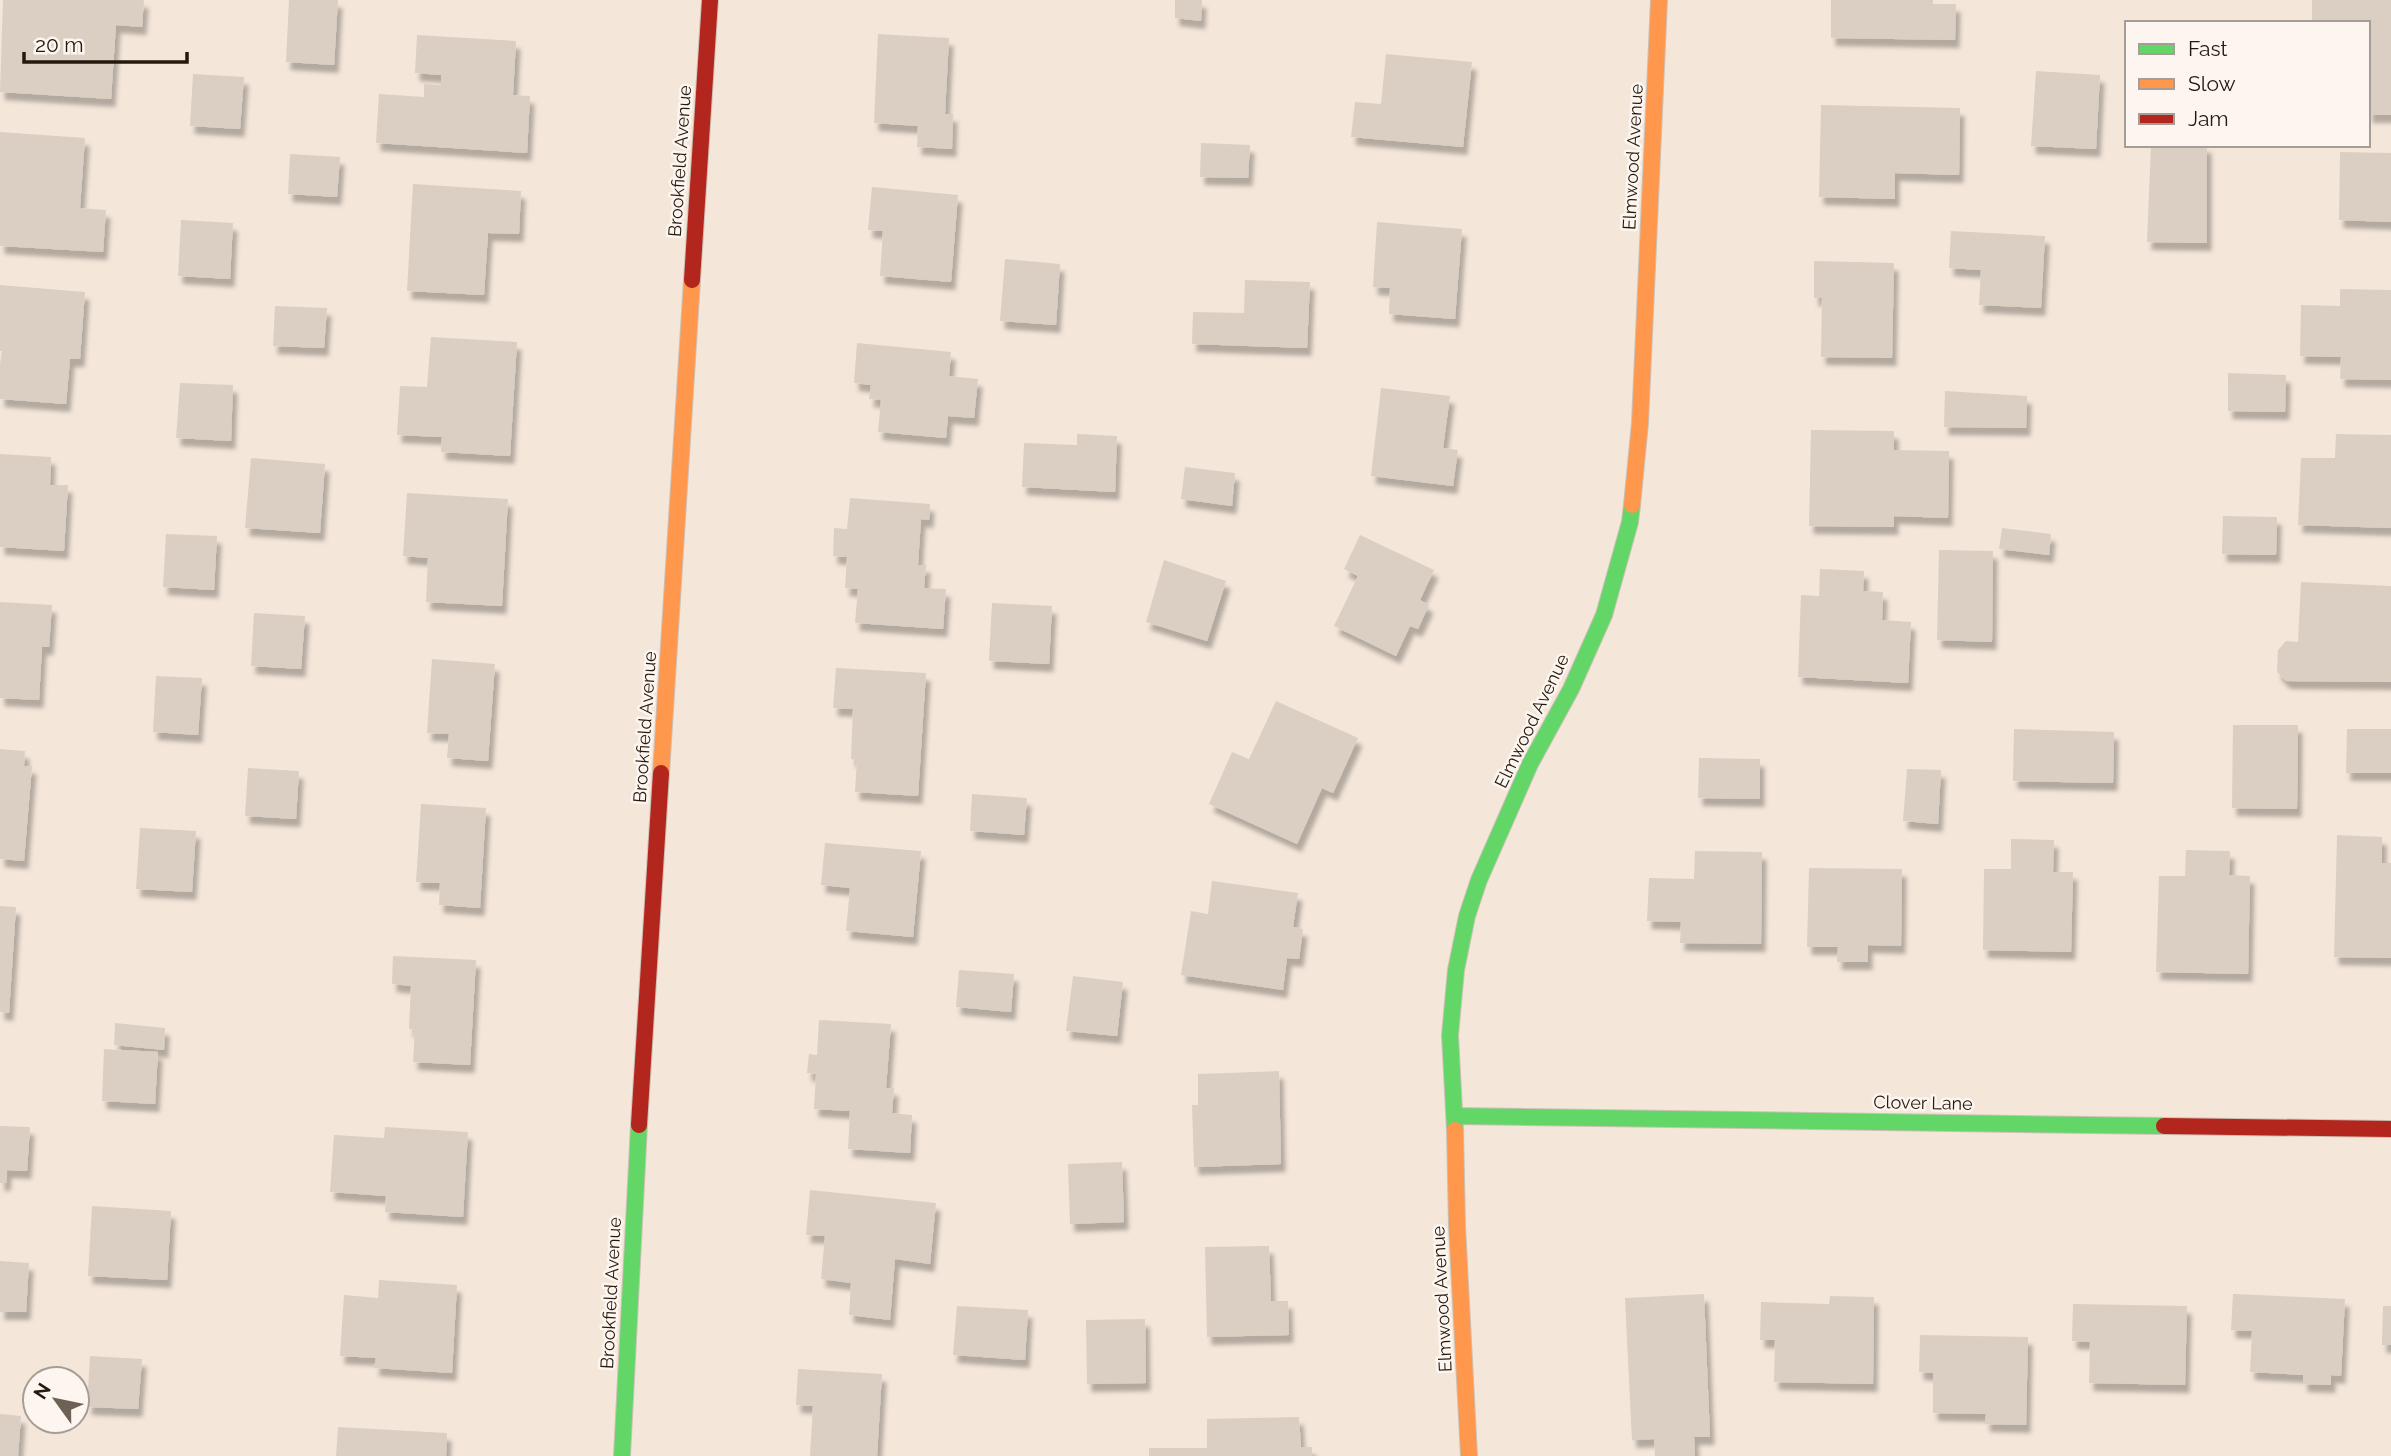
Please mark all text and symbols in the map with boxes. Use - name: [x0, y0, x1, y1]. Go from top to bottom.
- scale bar: [24, 21, 187, 65]
- legend: [2125, 21, 2370, 147]
- text: 20 m: [35, 32, 83, 57]
- text: Fast: [2188, 36, 2228, 61]
- text: Slow: [2188, 71, 2236, 96]
- street label: Elmwood Avenue: [1618, 83, 1647, 231]
- street label: Brookfield Avenue: [664, 84, 695, 237]
- text: Jam: [2188, 106, 2229, 131]
- street label: Brookfield Avenue: [629, 650, 660, 803]
- street label: Elmwood Avenue: [1490, 650, 1573, 791]
- street label: Clover Lane: [1873, 1091, 1973, 1114]
- street label: Brookfield Avenue: [596, 1216, 625, 1369]
- street label: Elmwood Avenue: [1427, 1225, 1456, 1373]
- north arrow: [21, 1365, 91, 1435]
- text: N: [29, 1379, 55, 1403]

